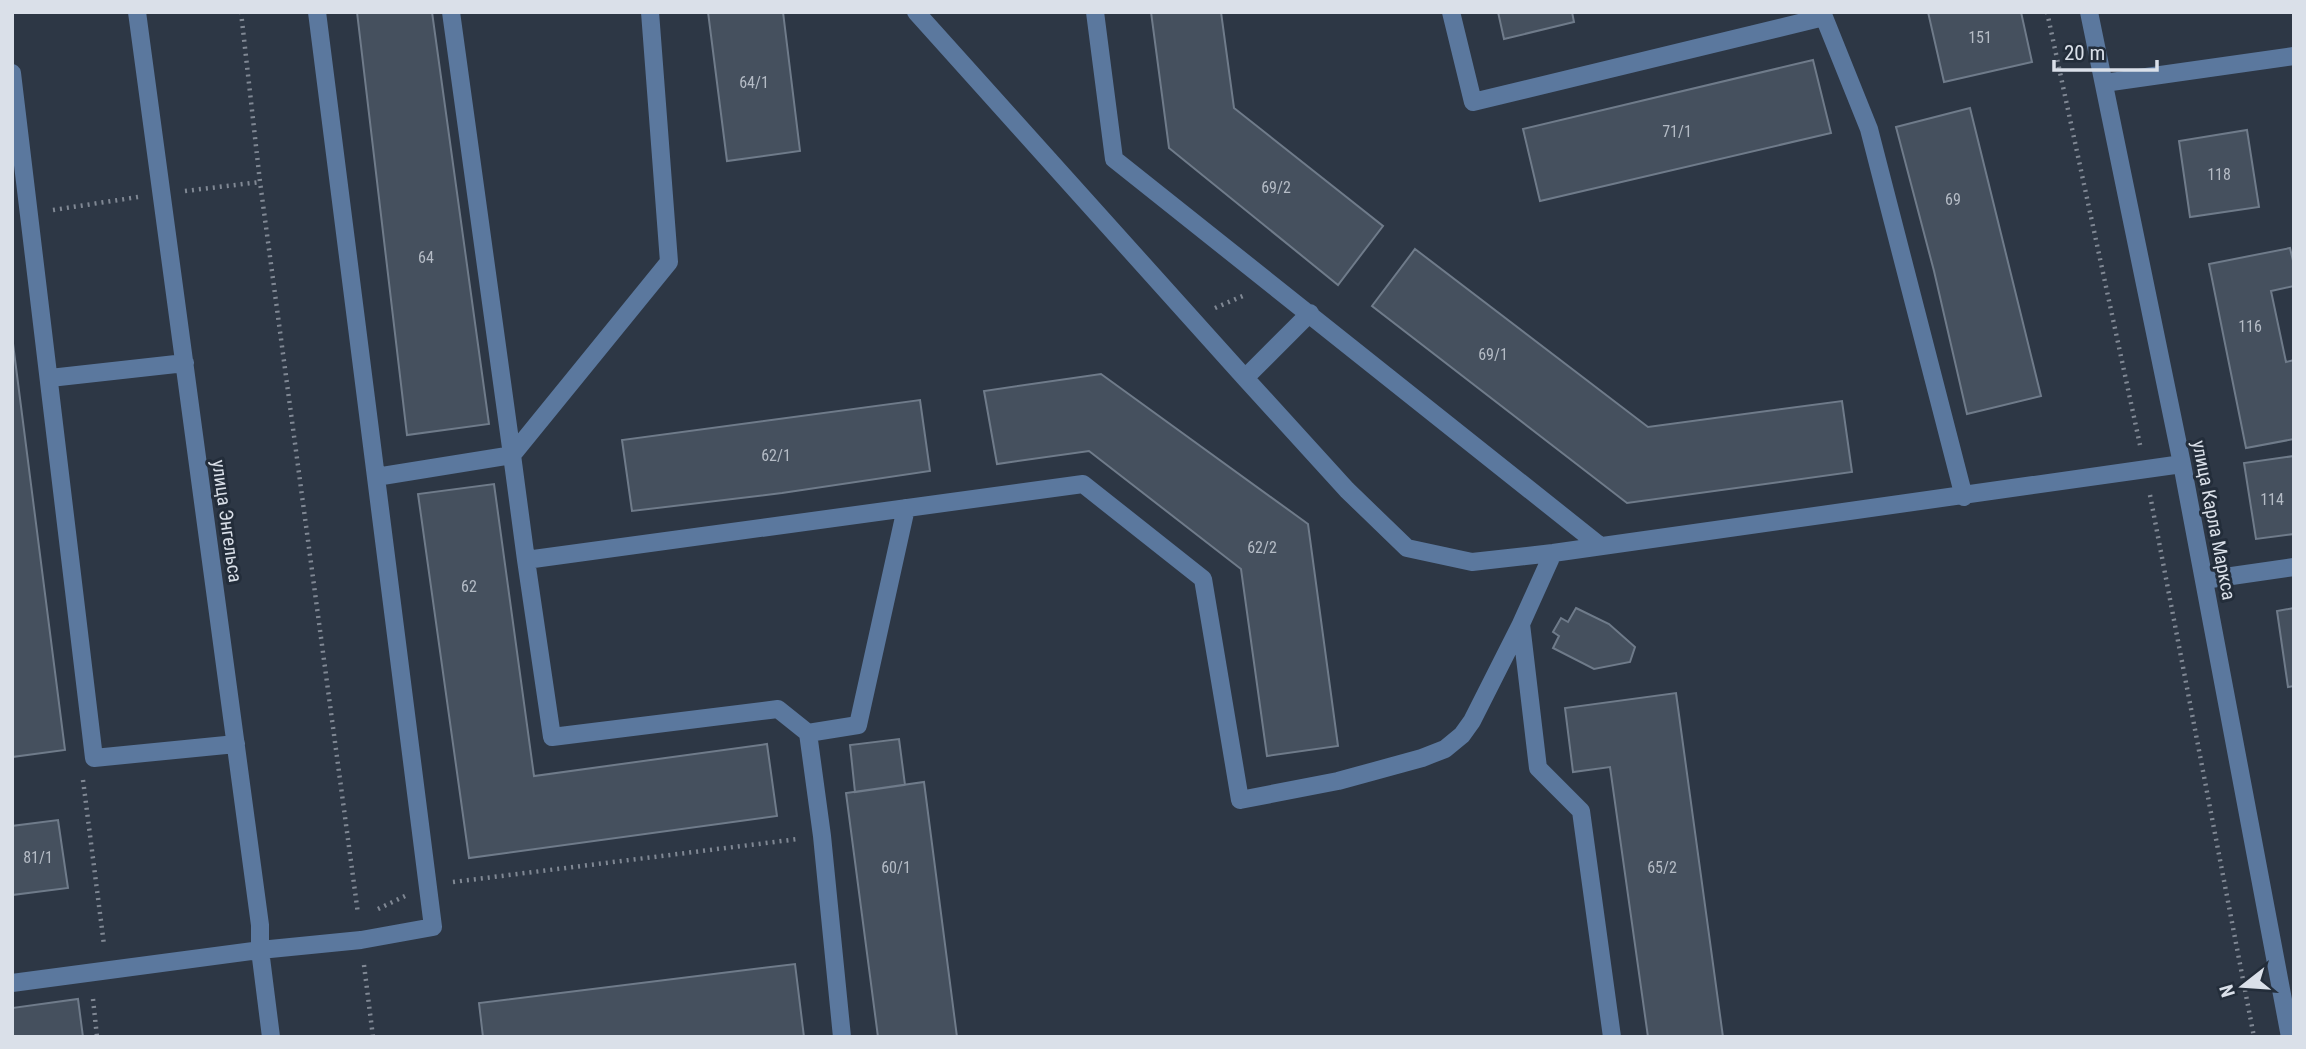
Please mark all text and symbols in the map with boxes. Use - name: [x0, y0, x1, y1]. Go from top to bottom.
- house number: 151: [1968, 28, 1992, 47]
- scale bar: [2054, 28, 2157, 72]
- text: 20 m: [2064, 41, 2105, 65]
- house number: 64/1: [739, 73, 769, 92]
- house number: 71/1: [1662, 122, 1692, 141]
- house number: 118: [2207, 165, 2231, 184]
- house number: 69/2: [1261, 178, 1291, 197]
- house number: 69: [1945, 190, 1961, 209]
- house number: 64: [418, 248, 434, 267]
- house number: 116: [2238, 317, 2262, 336]
- house number: 69/1: [1478, 345, 1508, 364]
- street label: улица Карла Маркса: [2187, 438, 2241, 602]
- house number: 62/1: [761, 446, 791, 465]
- street label: улица Энгельса: [207, 458, 247, 584]
- house number: 114: [2260, 490, 2284, 509]
- house number: 62/2: [1247, 538, 1277, 557]
- house number: 62: [461, 577, 477, 596]
- house number: 81/1: [23, 848, 53, 867]
- house number: 60/1: [881, 858, 911, 877]
- house number: 65/2: [1647, 858, 1677, 877]
- north arrow: [2208, 951, 2278, 1021]
- text: N: [2215, 982, 2240, 1000]

